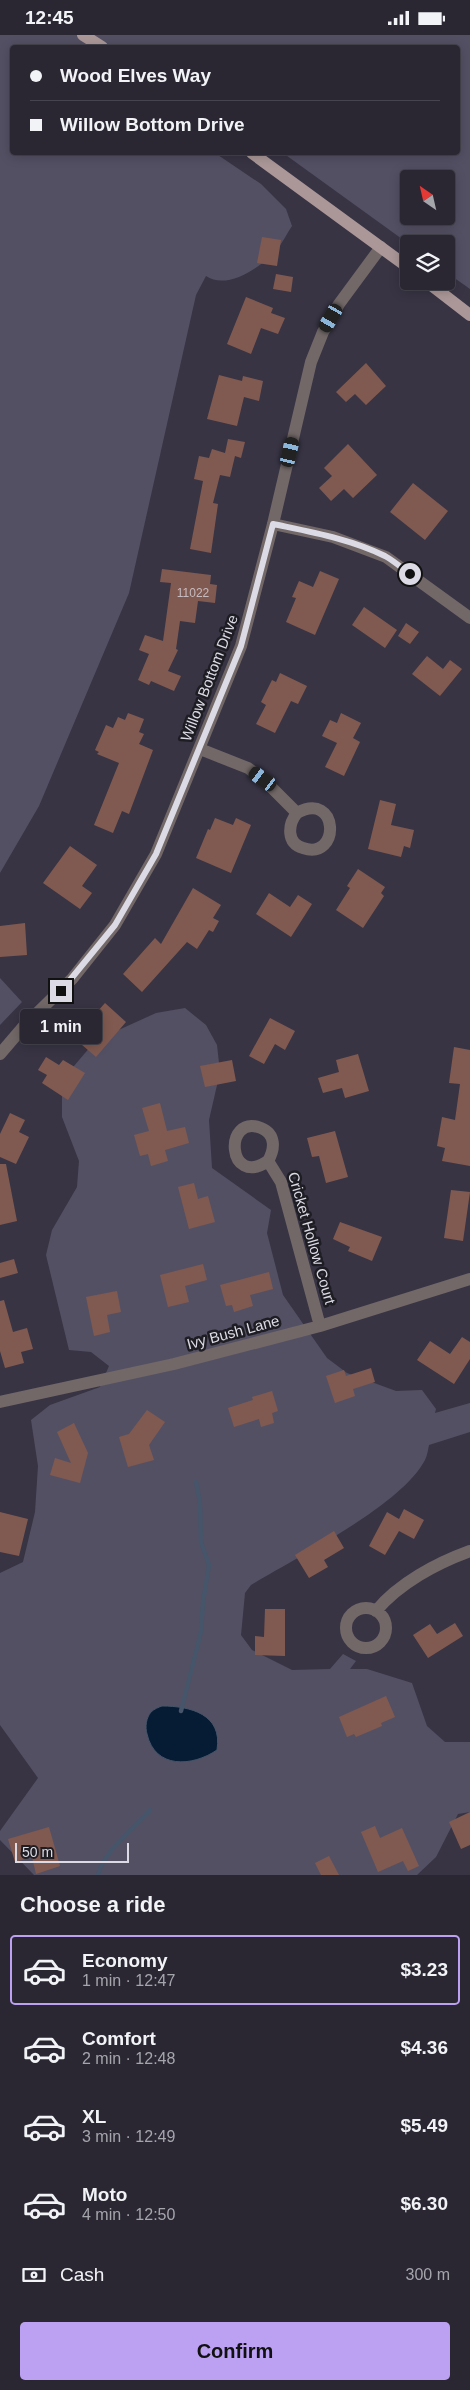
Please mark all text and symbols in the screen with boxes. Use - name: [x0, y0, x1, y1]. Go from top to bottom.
- text: 12:45: [25, 7, 74, 28]
- text: Wood Elves Way: [60, 65, 211, 86]
- text: Willow Bottom Drive: [60, 114, 245, 135]
- north arrow: [400, 170, 455, 225]
- map controls: [400, 170, 455, 290]
- button: layers: [400, 235, 455, 290]
- car: [317, 301, 344, 335]
- car: [279, 436, 300, 468]
- route start: [399, 563, 421, 585]
- house number: 11022: [177, 586, 210, 600]
- street label: Willow Bottom Drive: [177, 612, 241, 744]
- car: [246, 764, 279, 794]
- route end: [50, 980, 72, 1002]
- callout: 1 min: [20, 1009, 102, 1043]
- text: 1 min: [40, 1018, 82, 1035]
- street label: Cricket Hollow Court: [285, 1170, 339, 1307]
- street label: Ivy Bush Lane: [185, 1311, 281, 1353]
- scale bar: [15, 1840, 129, 1863]
- text: 50 m: [22, 1844, 53, 1860]
- text: Choose a ride: [20, 1892, 165, 1917]
- icon: car: [22, 1948, 67, 1993]
- text: Economy: [82, 1950, 168, 1971]
- text: $3.23: [400, 1959, 448, 1980]
- text: 1 min · 12:47: [82, 1972, 175, 1989]
- icon: car: [22, 2026, 67, 2071]
- text: Comfort: [82, 2028, 156, 2049]
- text: $4.36: [400, 2037, 448, 2058]
- text: 2 min · 12:48: [82, 2050, 175, 2067]
- icon: car: [22, 2104, 67, 2149]
- text: XL: [82, 2106, 106, 2127]
- text: $5.49: [400, 2115, 448, 2136]
- text: 3 min · 12:49: [82, 2128, 175, 2145]
- icon: car: [22, 2182, 67, 2227]
- text: Moto: [82, 2184, 127, 2205]
- text: $6.30: [400, 2193, 448, 2214]
- text: 4 min · 12:50: [82, 2206, 175, 2223]
- icon: cash: [20, 2261, 48, 2289]
- text: Cash: [60, 2264, 104, 2285]
- text: 300 m: [406, 2266, 450, 2283]
- button: Confirm: [20, 2322, 450, 2380]

